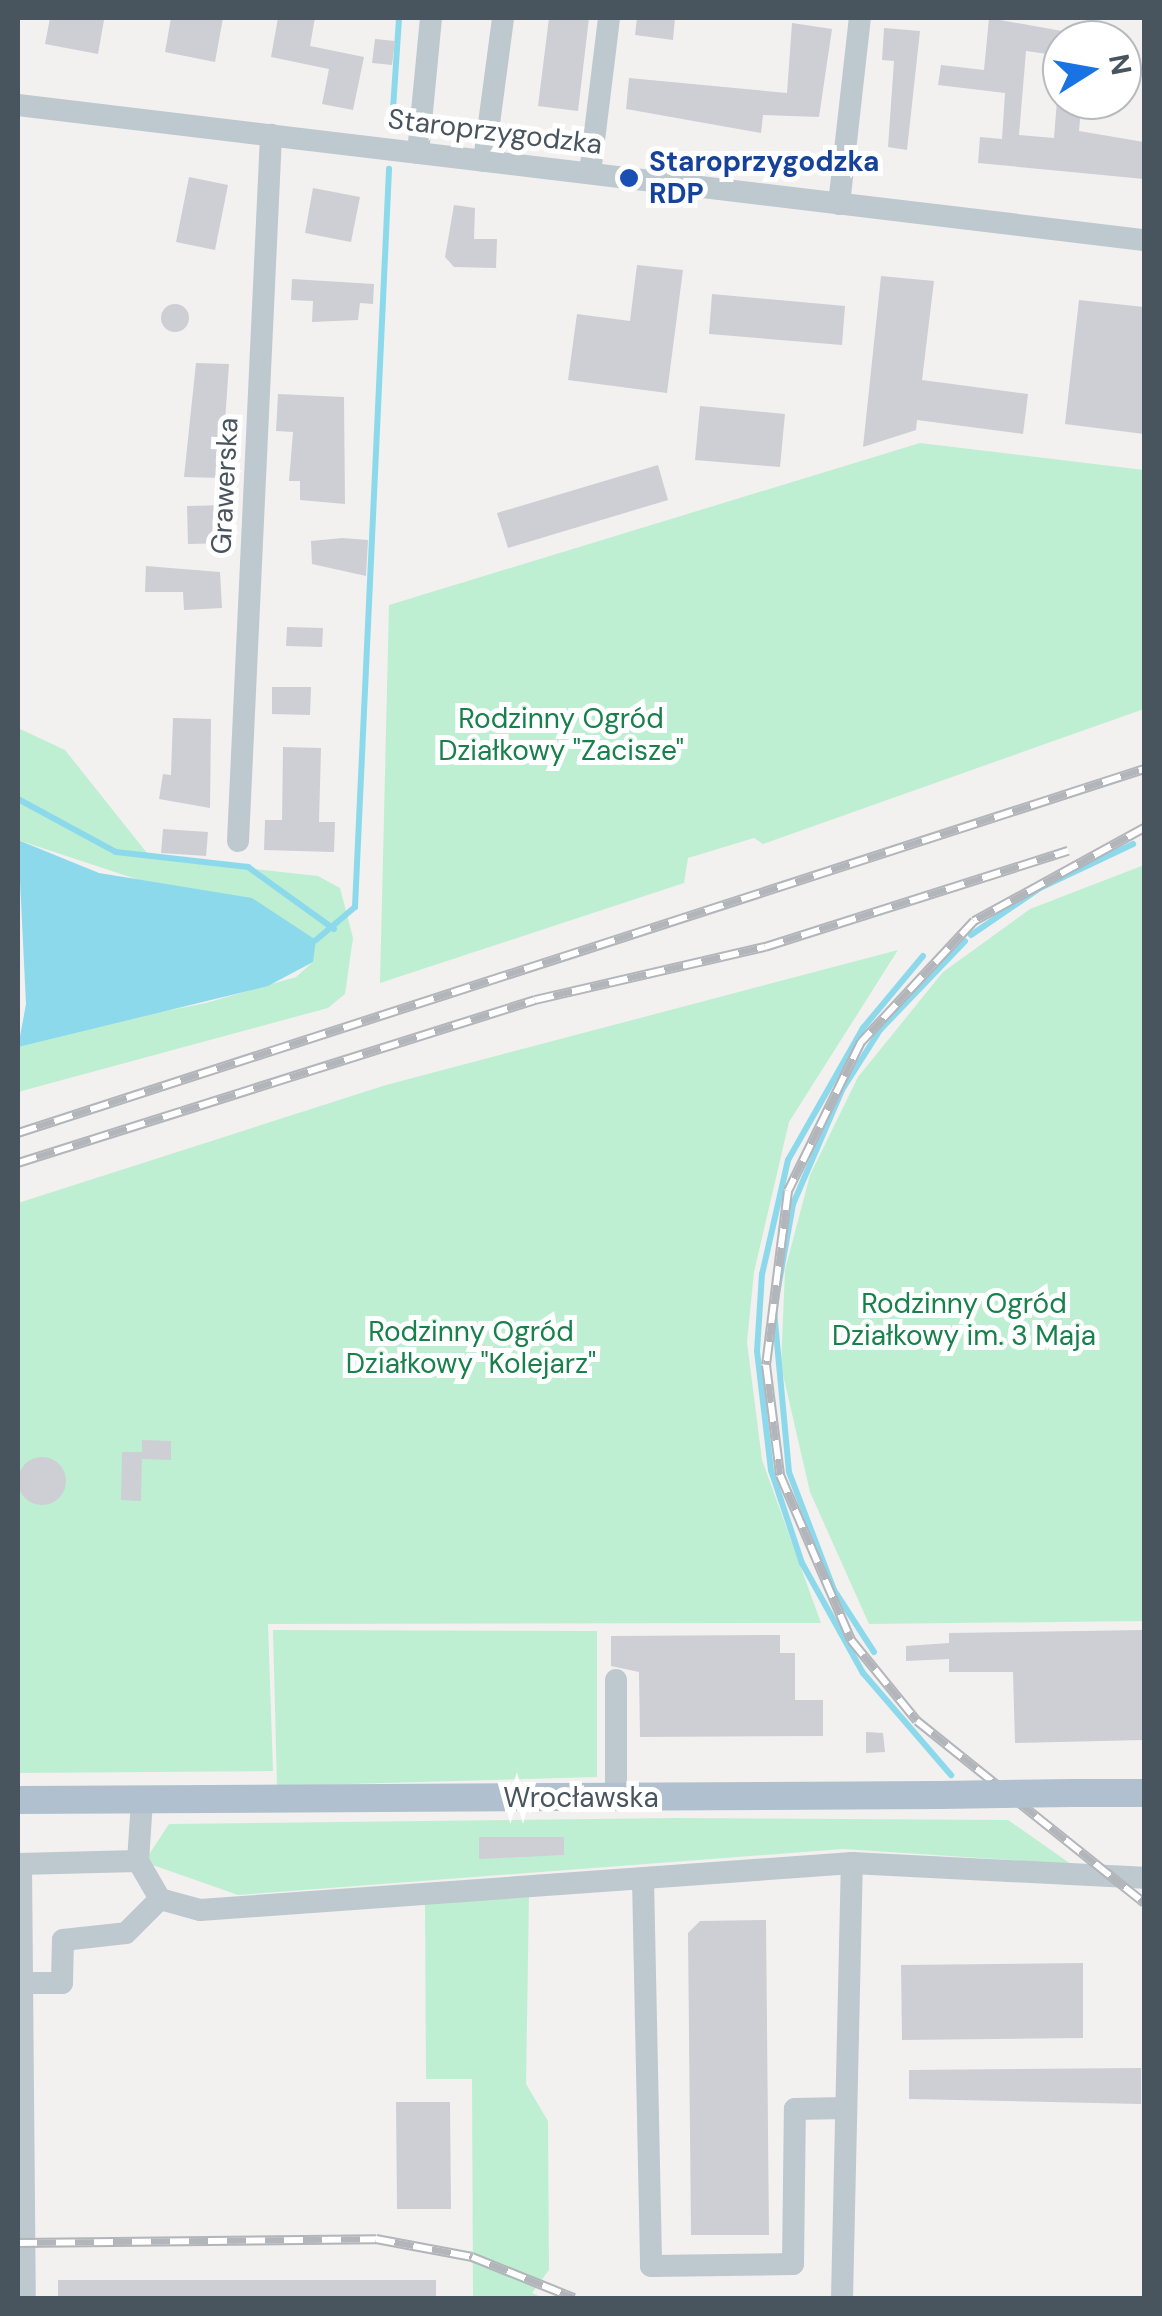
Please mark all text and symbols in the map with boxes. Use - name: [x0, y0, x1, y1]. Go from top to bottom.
- north arrow: [1042, 20, 1142, 120]
- text: N: [1100, 51, 1140, 78]
- street label: Staroprzygodzka: [386, 102, 604, 162]
- place label: Staroprzygodzka RDP: [649, 145, 879, 211]
- marker: Staroprzygodzka RDP: [618, 167, 640, 189]
- street label: Grawerska: [205, 417, 245, 555]
- park label: Rodzinny Ogród Działkowy "Zacisze": [438, 702, 684, 768]
- park label: Rodzinny Ogród Działkowy im. 3 Maja: [832, 1287, 1096, 1353]
- park label: Rodzinny Ogród Działkowy "Kolejarz": [346, 1315, 596, 1381]
- street label: Wrocławska: [503, 1781, 659, 1815]

